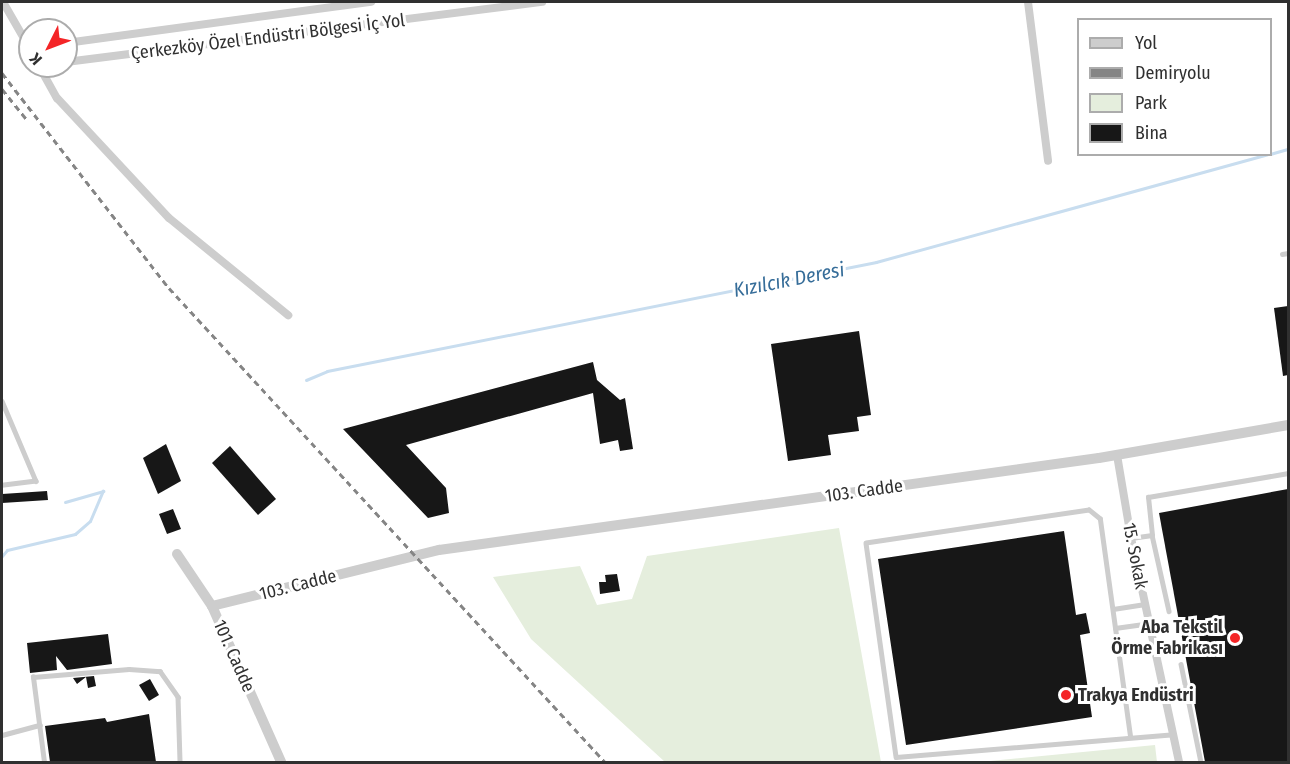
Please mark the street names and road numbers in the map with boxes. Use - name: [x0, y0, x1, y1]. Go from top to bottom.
- street label: Çerkezköy Özel Endüstri Bölgesi İç Yol: [130, 9, 406, 65]
- street label: 103. Cadde: [824, 475, 904, 507]
- street label: 15. Sokak: [1118, 521, 1152, 591]
- street label: 103. Cadde: [257, 565, 339, 605]
- street label: 101. Cadde: [208, 616, 260, 696]

